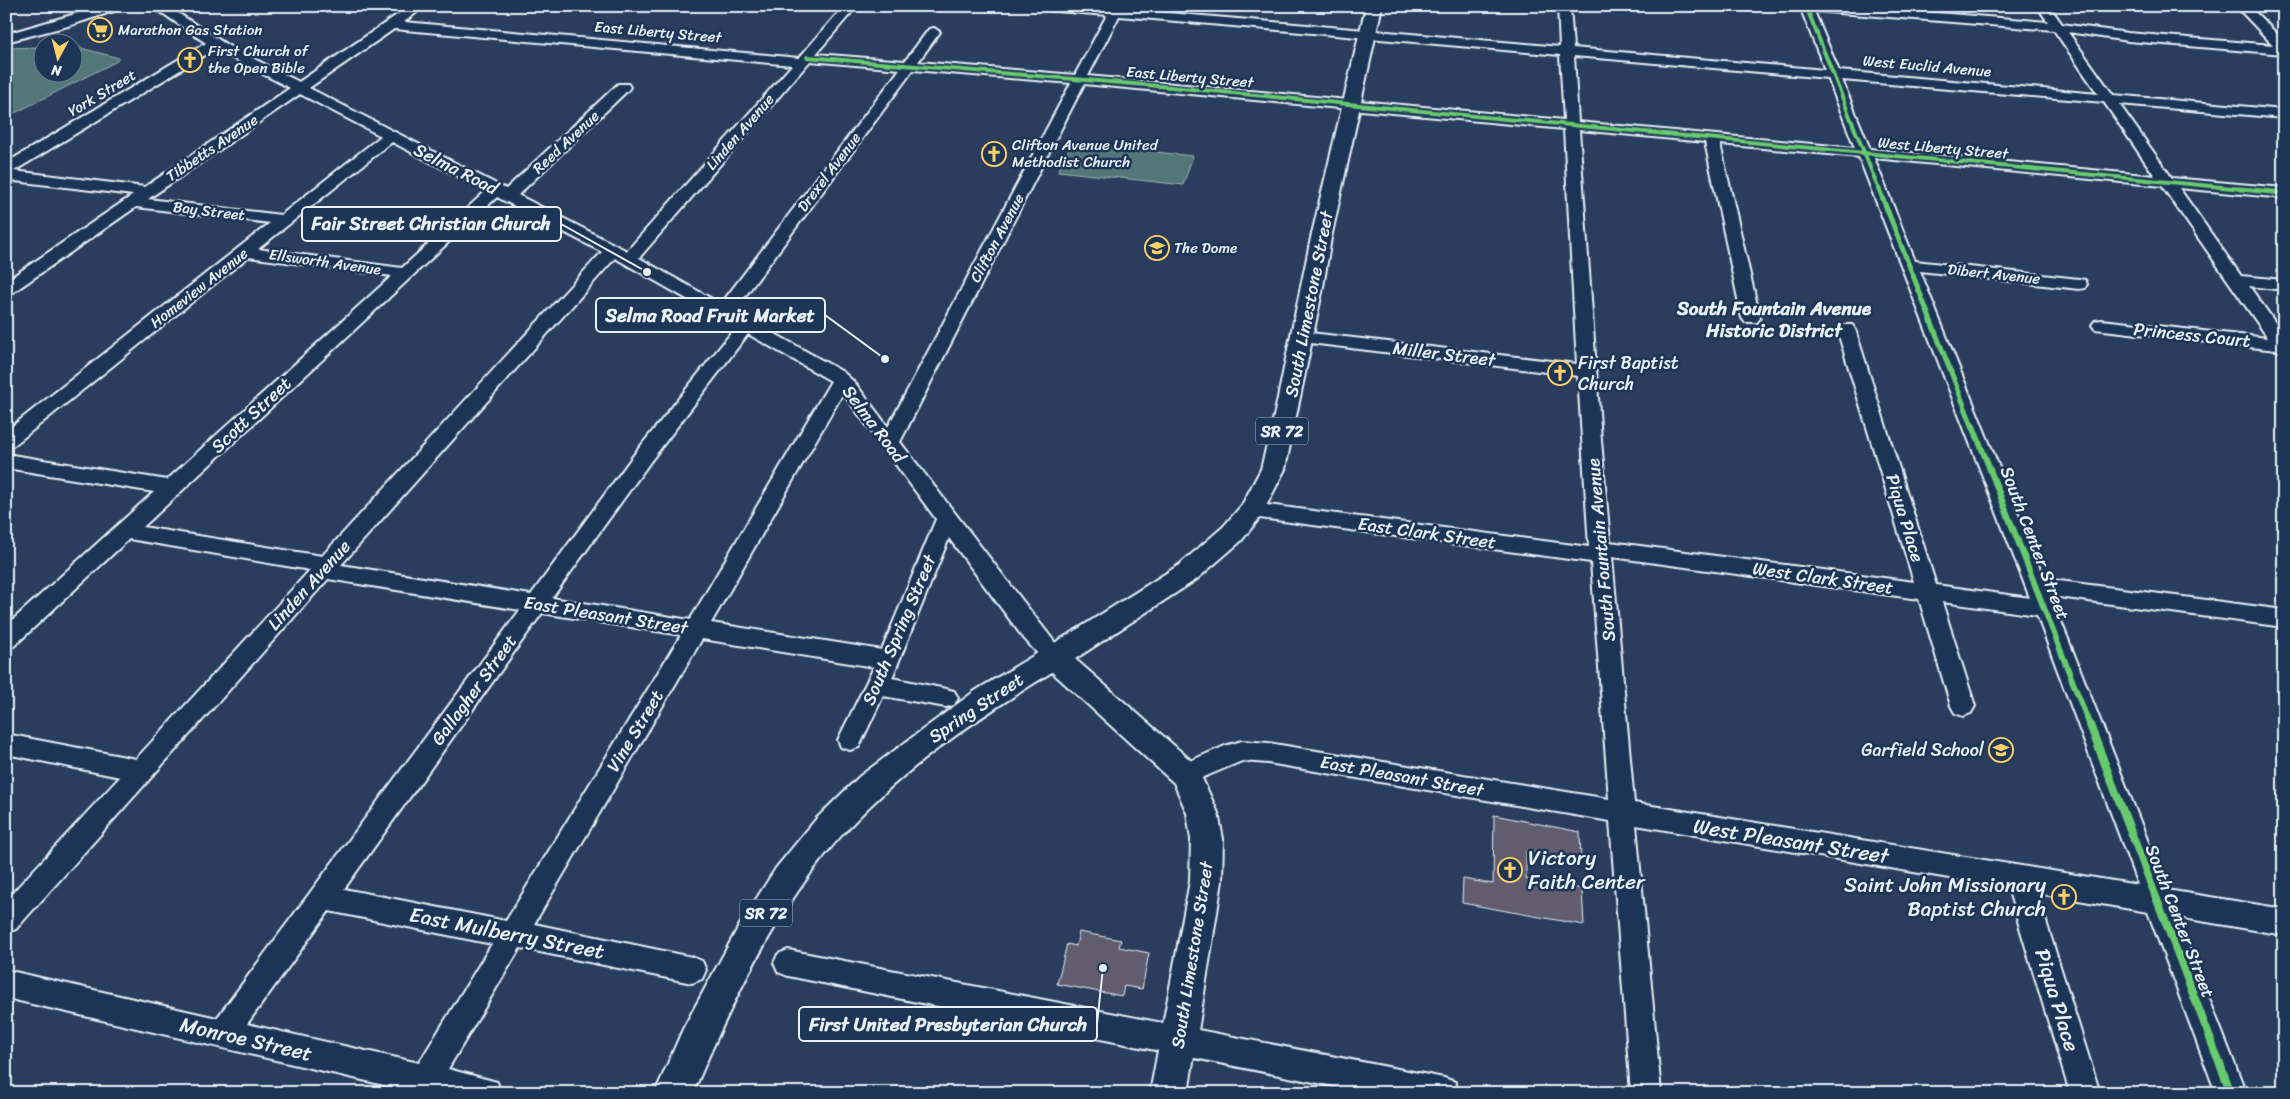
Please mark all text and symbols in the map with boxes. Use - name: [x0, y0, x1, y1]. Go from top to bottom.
- street label: East Liberty Street: [593, 13, 724, 51]
- supermarket icon: Marathon Gas Station: [87, 17, 113, 43]
- place label: Marathon Gas Station: [118, 17, 262, 43]
- north arrow: [32, 32, 82, 82]
- place label: First Church of the Open Bible: [208, 38, 310, 81]
- church icon: First Church of the Open Bible: [177, 47, 203, 73]
- street label: West Euclid Avenue: [1862, 47, 1992, 85]
- text: N: [50, 57, 64, 84]
- street label: East Liberty Street: [1125, 58, 1256, 96]
- street label: York Street: [63, 62, 142, 124]
- street label: Linden Avenue: [699, 88, 781, 176]
- street label: Reed Avenue: [526, 104, 606, 180]
- street label: Tibbetts Avenue: [160, 107, 264, 189]
- street label: Drexel Avenue: [790, 126, 868, 217]
- street label: West Liberty Street: [1877, 129, 2010, 167]
- place label: Clifton Avenue United Methodist Church: [1012, 132, 1159, 175]
- street label: Selma Road: [408, 134, 505, 205]
- church icon: Clifton Avenue United Methodist Church: [981, 141, 1007, 167]
- street label: Clifton Avenue: [963, 188, 1032, 287]
- street label: Bay Street: [172, 194, 247, 228]
- callout: Fair Street Christian Church: [302, 207, 561, 241]
- text: Fair Street Christian Church: [310, 207, 551, 240]
- street label: South Limestone Street: [1275, 207, 1343, 400]
- school or university icon: The Dome: [1144, 235, 1170, 261]
- place label: The Dome: [1174, 235, 1237, 261]
- street label: Homeview Avenue: [144, 241, 254, 335]
- street label: Ellsworth Avenue: [267, 241, 383, 283]
- street label: Dibert Avenue: [1946, 256, 2042, 292]
- district label: South Fountain Avenue Historic District: [1676, 292, 1872, 347]
- callout: Selma Road Fruit Market: [596, 298, 825, 332]
- text: Selma Road Fruit Market: [604, 299, 815, 332]
- street label: Princess Court: [2132, 313, 2252, 357]
- street label: Miller Street: [1391, 332, 1498, 376]
- place label: First Baptist Church: [1578, 347, 1679, 400]
- church icon: First Baptist Church: [1547, 360, 1573, 386]
- street label: Scott Street: [203, 369, 299, 461]
- street label: Selma Road: [834, 378, 915, 471]
- road number: SR 72: [1256, 418, 1308, 444]
- street label: South Fountain Avenue: [1577, 457, 1625, 643]
- street label: South Center Street: [1991, 461, 2079, 625]
- street label: Piqua Place: [1876, 470, 1934, 566]
- street label: East Clark Street: [1356, 507, 1498, 559]
- street label: Linden Avenue: [259, 532, 359, 638]
- street label: South Spring Street: [853, 549, 945, 710]
- street label: West Clark Street: [1751, 552, 1895, 604]
- street label: East Pleasant Street: [522, 586, 691, 644]
- street label: Gallagher Street: [423, 627, 526, 752]
- street label: Spring Street: [922, 664, 1030, 752]
- street label: Vine Street: [598, 683, 672, 779]
- place label: Garfield School: [1861, 734, 1985, 766]
- school or university icon: Garfield School: [1988, 737, 2014, 763]
- street label: East Pleasant Street: [1318, 746, 1487, 806]
- street label: West Pleasant Street: [1691, 807, 1893, 875]
- place label: Victory Faith Center: [1528, 839, 1646, 901]
- street label: South Center Street: [2136, 839, 2224, 1003]
- church icon: Victory Faith Center: [1497, 857, 1523, 883]
- street label: South Limestone Street: [1161, 858, 1223, 1051]
- place label: Saint John Missionary Baptist Church: [1844, 866, 2046, 928]
- church icon: Saint John Missionary Baptist Church: [2051, 884, 2077, 910]
- street label: East Mulberry Street: [406, 895, 608, 971]
- road number: SR 72: [740, 900, 792, 926]
- street label: Piqua Place: [2023, 944, 2091, 1057]
- street label: Monroe Street: [176, 1005, 316, 1073]
- callout: First United Presbyterian Church: [799, 1007, 1097, 1041]
- text: First United Presbyterian Church: [808, 1008, 1087, 1041]

